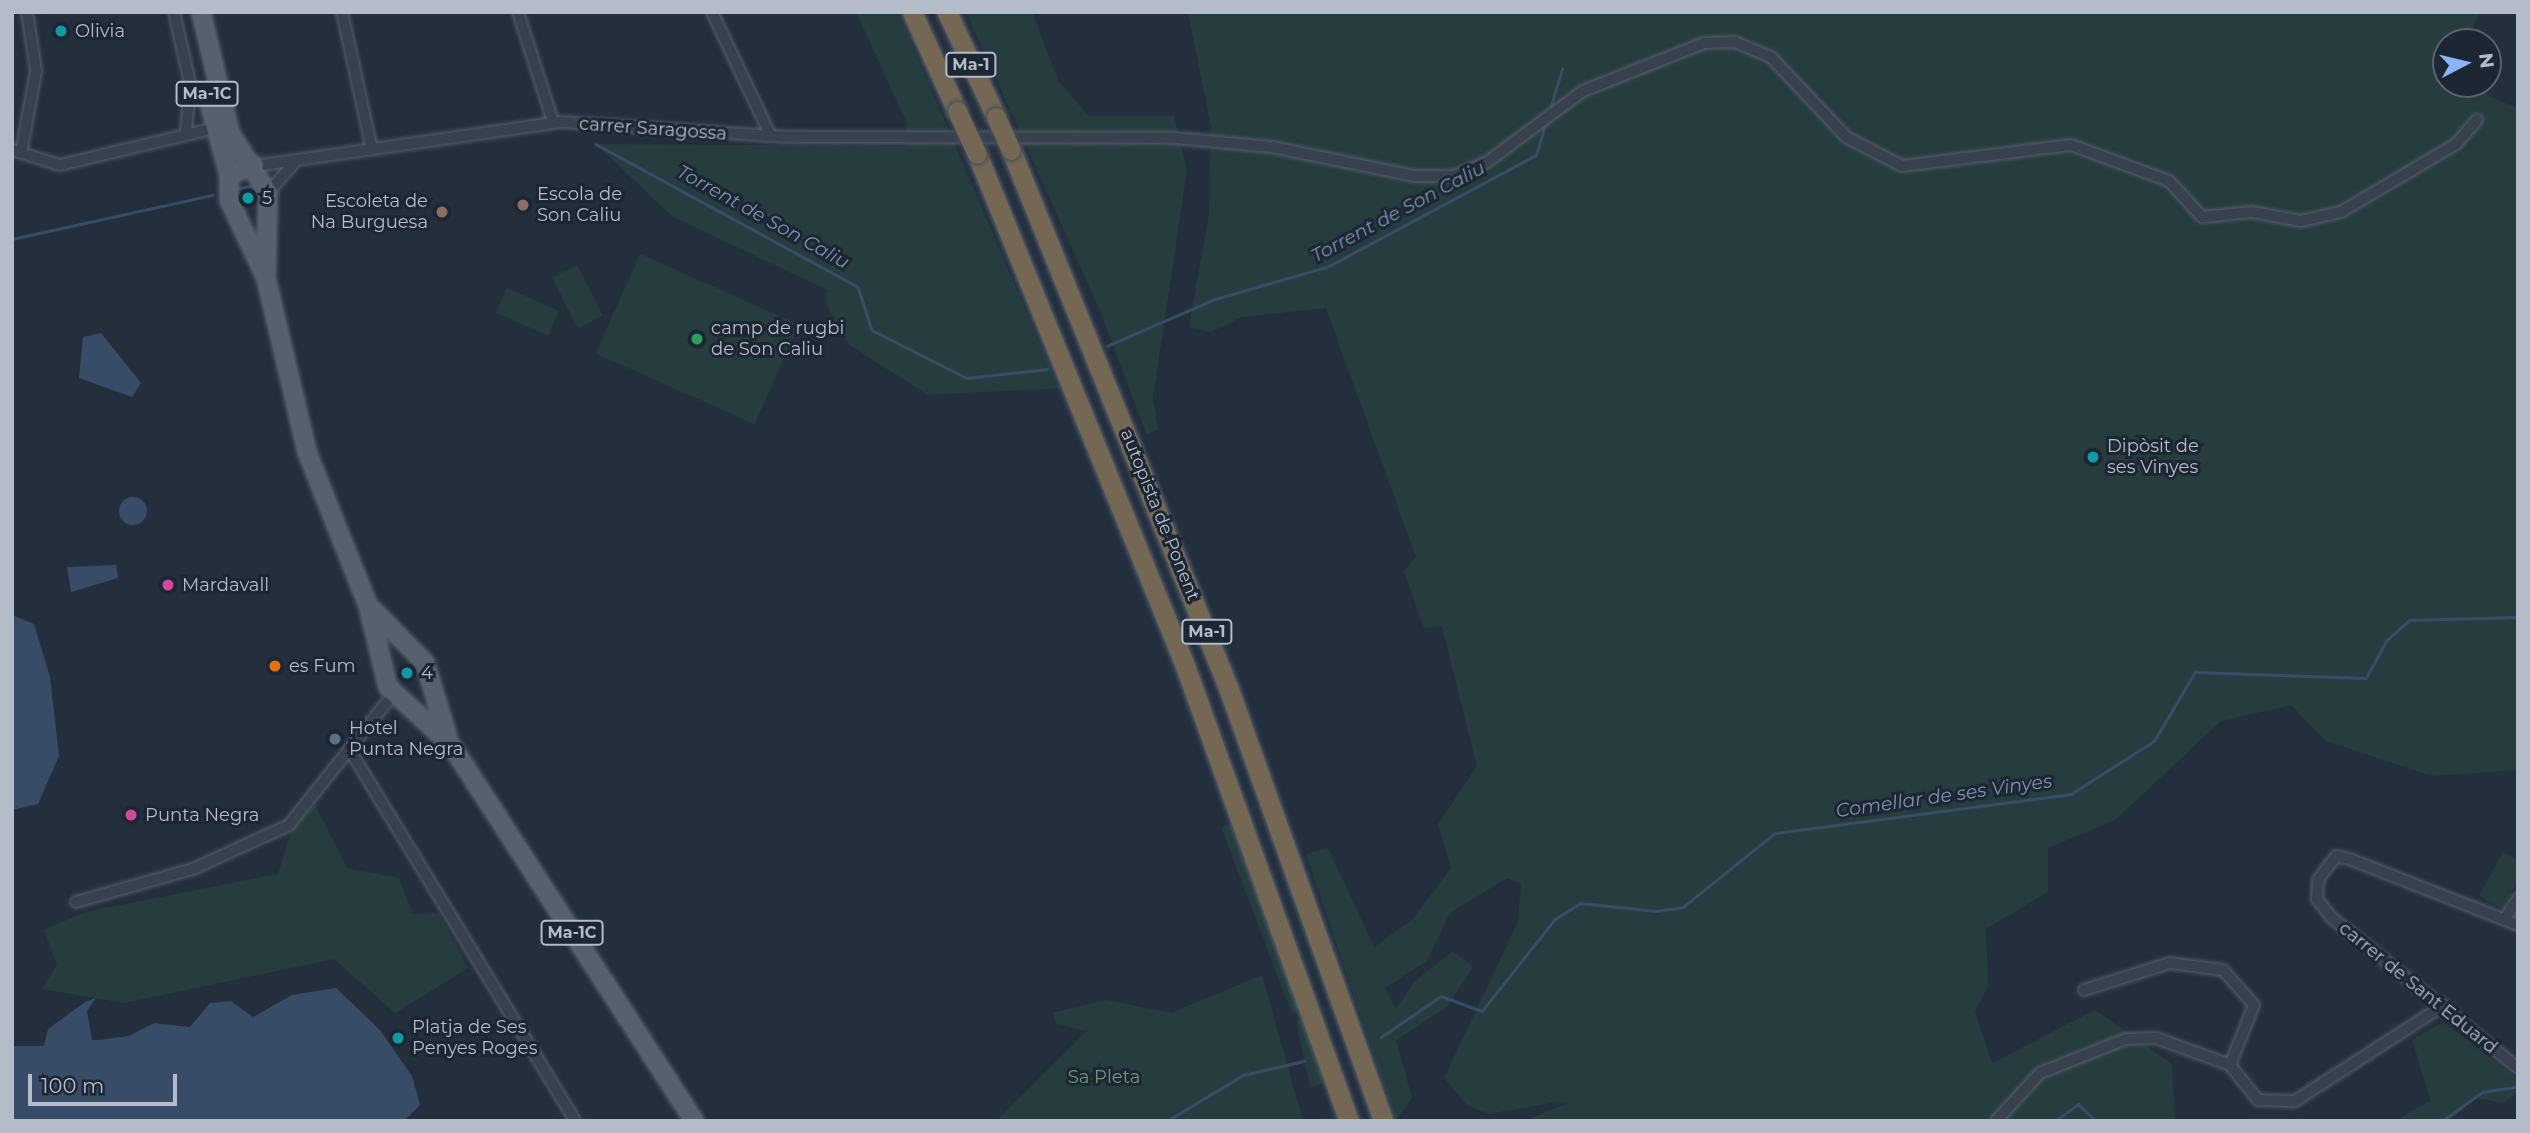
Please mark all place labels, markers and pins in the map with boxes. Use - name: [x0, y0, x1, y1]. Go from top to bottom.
- place label: Olivia: [75, 20, 125, 42]
- marker: Olivia: [53, 23, 69, 39]
- place label: Escola de Son Caliu: [537, 184, 622, 227]
- place label: 5: [262, 187, 272, 209]
- marker: 5: [240, 190, 256, 206]
- place label: Escoleta de Na Burguesa: [311, 191, 428, 234]
- marker: Escola de Son Caliu: [515, 197, 531, 213]
- marker: Escoleta de Na Burguesa: [434, 204, 450, 220]
- place label: camp de rugbi de Son Caliu: [711, 318, 844, 360]
- marker: camp de rugbi de Son Caliu: [689, 331, 705, 347]
- place label: Dipòsit de ses Vinyes: [2107, 436, 2199, 478]
- marker: Dipòsit de ses Vinyes: [2085, 449, 2101, 465]
- place label: Mardavall: [182, 574, 269, 596]
- marker: Mardavall: [160, 577, 176, 593]
- place label: es Fum: [289, 655, 356, 677]
- marker: es Fum: [267, 658, 283, 674]
- place label: 4: [421, 662, 433, 684]
- marker: 4: [399, 665, 415, 681]
- place label: Hotel Punta Negra: [349, 718, 463, 760]
- marker: Hotel Punta Negra: [327, 731, 343, 747]
- place label: Punta Negra: [145, 804, 259, 826]
- marker: Punta Negra: [123, 807, 139, 823]
- place label: Platja de Ses Penyes Roges: [412, 1017, 538, 1060]
- marker: Platja de Ses Penyes Roges: [390, 1030, 406, 1046]

